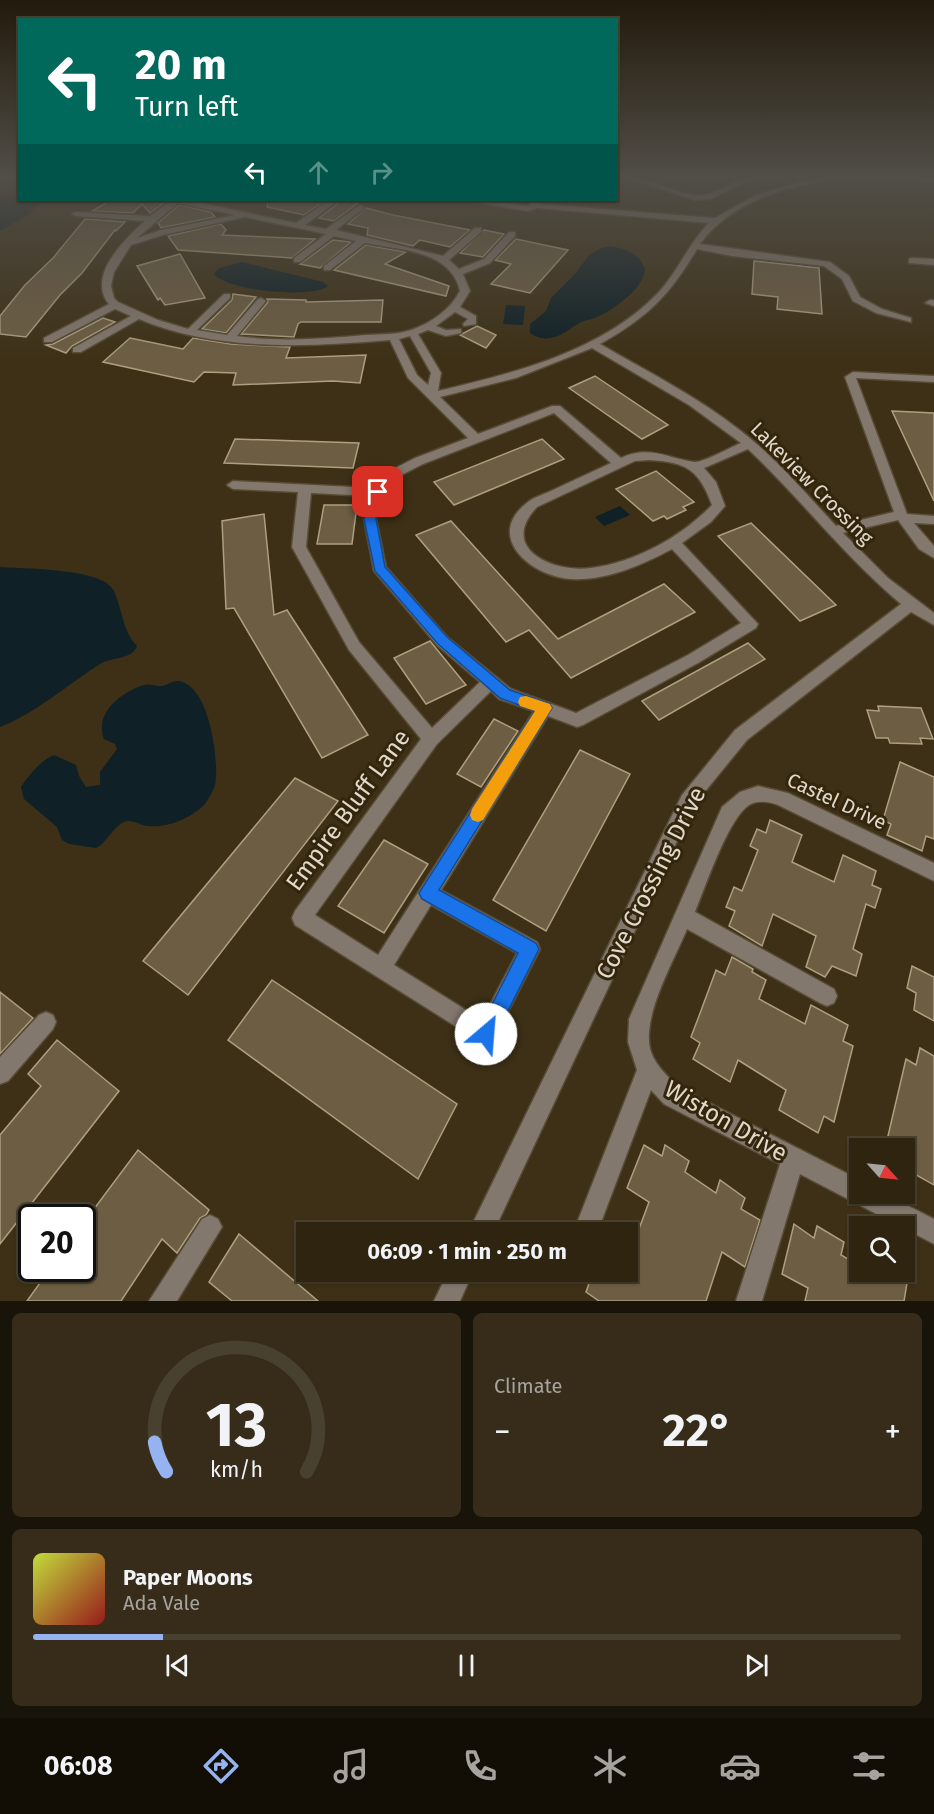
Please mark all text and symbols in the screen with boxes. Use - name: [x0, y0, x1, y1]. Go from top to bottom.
- text: 20 m: [135, 40, 227, 90]
- icon: left: [36, 42, 114, 120]
- text: Turn left: [135, 91, 238, 123]
- icon: left: [239, 156, 272, 189]
- icon: ahead: [302, 156, 335, 189]
- icon: right: [365, 156, 398, 189]
- street label: Lakeview Crossing: [746, 417, 879, 550]
- pin: [352, 466, 403, 517]
- icon: arrive: [361, 475, 394, 508]
- street label: Empire Bluff Lane: [280, 724, 416, 896]
- street label: Castel Drive: [783, 768, 891, 834]
- street label: Cove Crossing Drive: [590, 782, 712, 984]
- position arrow: [454, 1002, 518, 1066]
- street label: Wiston Drive: [660, 1075, 792, 1167]
- north arrow: [849, 1138, 915, 1204]
- map controls: [849, 1138, 915, 1282]
- speed limit sign: 20: [18, 1204, 96, 1282]
- button: search: [849, 1216, 915, 1282]
- text: 06:09 · 1 min · 250 m: [367, 1238, 567, 1265]
- text: Climate: [494, 1374, 562, 1398]
- text: 13: [206, 1388, 267, 1463]
- text: 22°: [663, 1404, 733, 1458]
- text: −: [494, 1412, 511, 1452]
- text: +: [885, 1412, 901, 1452]
- text: km/h: [210, 1457, 263, 1483]
- text: Paper Moons: [123, 1564, 253, 1591]
- text: Ada Vale: [123, 1591, 200, 1615]
- icon: previous: [161, 1649, 194, 1682]
- icon: pause: [450, 1649, 483, 1682]
- icon: next: [740, 1649, 773, 1682]
- icon: directions: [200, 1745, 242, 1787]
- icon: music: [330, 1745, 372, 1787]
- icon: phone: [459, 1745, 501, 1787]
- icon: climate: [589, 1745, 631, 1787]
- icon: car: [719, 1745, 761, 1787]
- icon: filters: [848, 1745, 890, 1787]
- text: 06:08: [44, 1750, 113, 1782]

